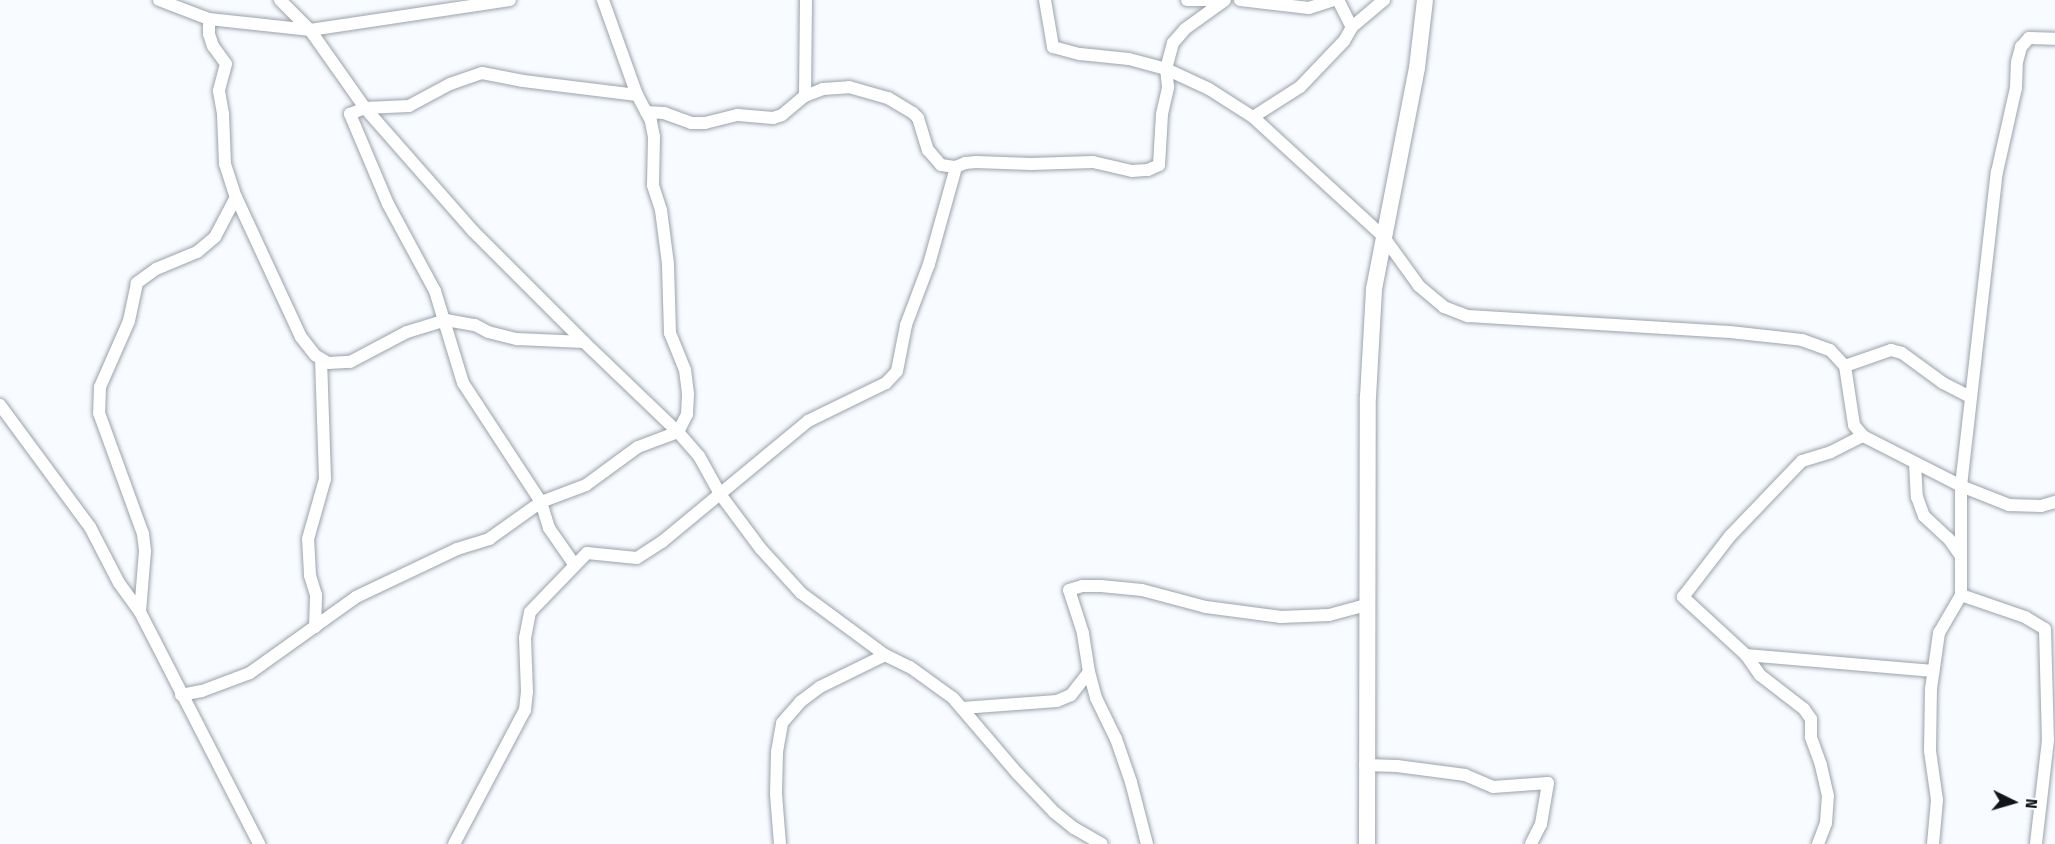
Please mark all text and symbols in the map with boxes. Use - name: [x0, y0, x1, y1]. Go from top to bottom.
- north arrow: [1983, 772, 2043, 832]
- text: N: [2022, 798, 2041, 809]

